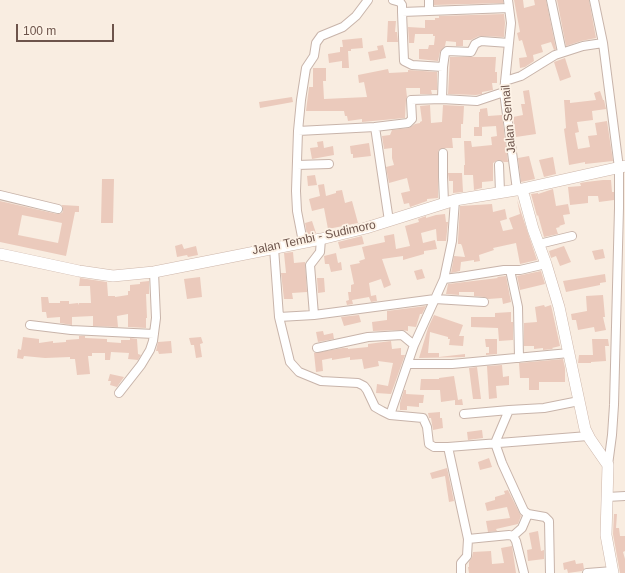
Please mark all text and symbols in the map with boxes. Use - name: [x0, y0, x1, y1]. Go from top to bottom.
- scale bar: [18, 16, 116, 42]
- text: 100 m: [23, 24, 56, 38]
- street label: Jalan Semail: [499, 84, 519, 154]
- street label: Jalan Tembi - Sudimoro: [251, 218, 377, 258]

